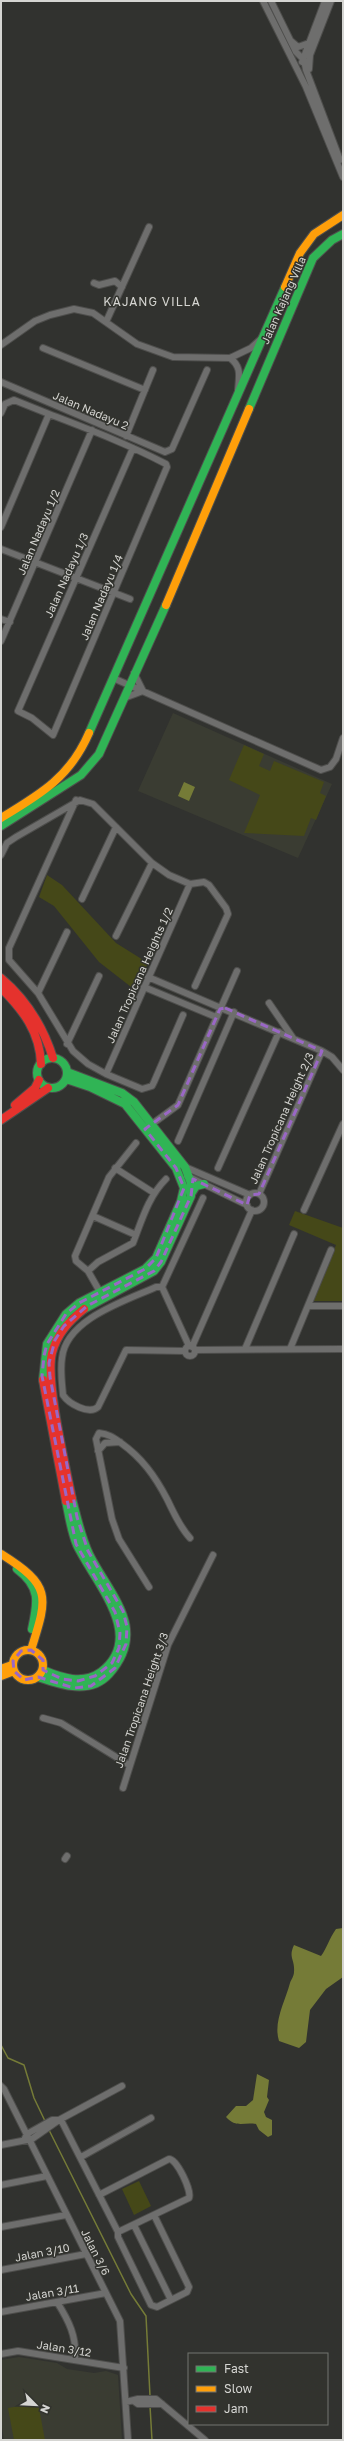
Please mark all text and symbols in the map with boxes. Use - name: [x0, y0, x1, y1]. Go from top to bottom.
- street label: Jalan Kajang Villa: [258, 254, 308, 346]
- district label: KAJANG VILLA: [103, 294, 201, 309]
- street label: Jalan Nadayu 2: [51, 388, 131, 432]
- street label: Jalan Nadayu 1/2: [14, 487, 62, 577]
- street label: Jalan Nadayu 1/3: [41, 531, 91, 619]
- street label: Jalan Nadayu 1/4: [77, 552, 125, 642]
- street label: Jalan Tropicana Heights 1/2: [103, 905, 175, 1045]
- street label: Jalan Tropicana Height 2/3: [246, 1050, 316, 1186]
- street label: Jalan Tropicana Height 3/3: [112, 1631, 170, 1769]
- street label: Jalan 3/6: [79, 2227, 113, 2278]
- street label: Jalan 3/10: [14, 2240, 71, 2264]
- street label: Jalan 3/11: [24, 2281, 80, 2303]
- street label: Jalan 3/12: [36, 2337, 92, 2359]
- legend: [188, 2353, 328, 2425]
- text: Fast: [224, 2361, 249, 2376]
- text: Slow: [224, 2381, 252, 2396]
- north arrow: [16, 2385, 56, 2425]
- text: Jam: [224, 2401, 248, 2416]
- text: N: [38, 2403, 53, 2416]

